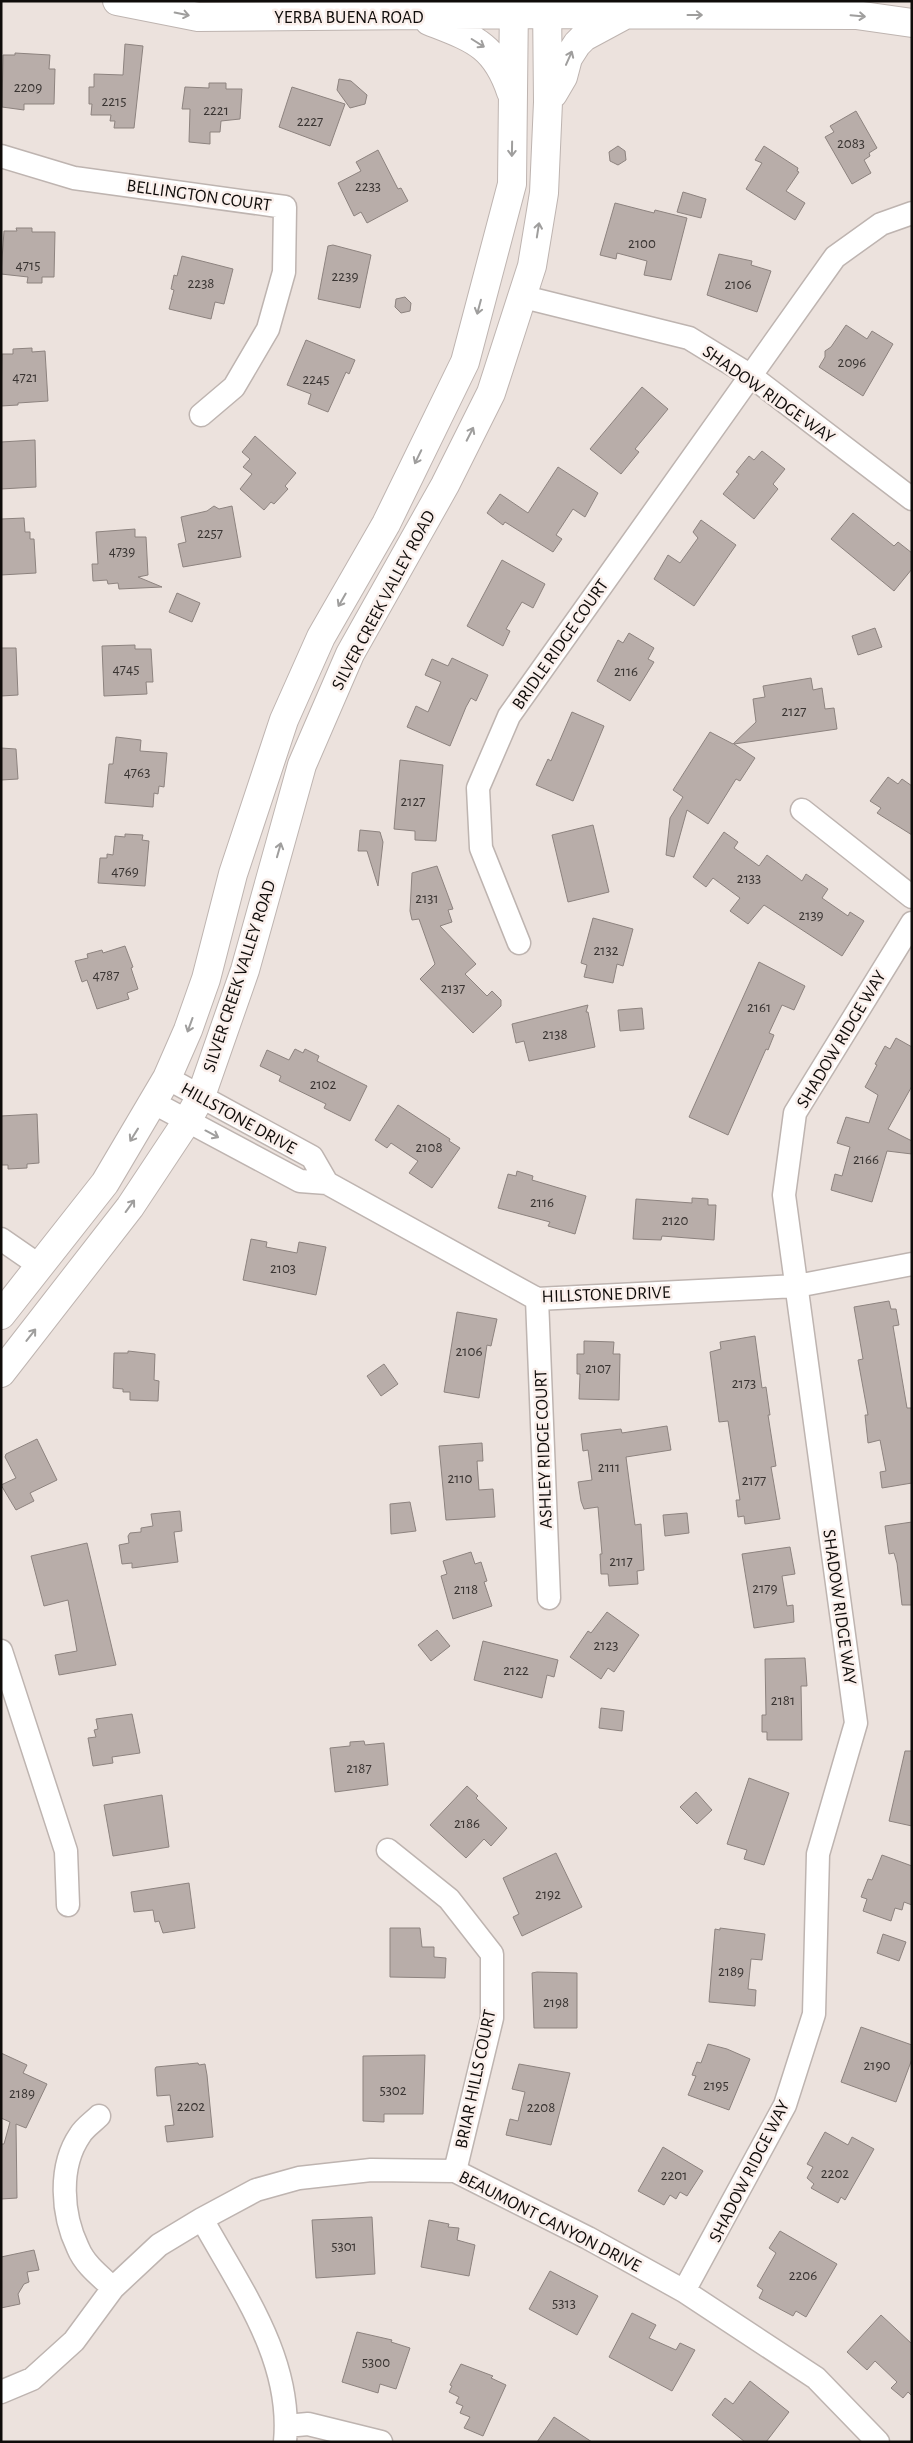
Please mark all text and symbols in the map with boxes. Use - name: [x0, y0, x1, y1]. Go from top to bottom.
- street label: YERBA BUENA ROAD: [274, 9, 424, 27]
- one-way arrow: [173, 10, 189, 19]
- one-way arrow: [687, 10, 703, 19]
- one-way arrow: [849, 11, 865, 21]
- one-way arrow: [471, 37, 485, 48]
- one-way arrow: [565, 51, 575, 66]
- house number: 2209: [14, 80, 42, 95]
- house number: 2215: [101, 94, 127, 109]
- house number: 2221: [203, 103, 229, 118]
- house number: 2227: [297, 114, 323, 129]
- house number: 2083: [837, 136, 865, 151]
- one-way arrow: [508, 141, 517, 157]
- street label: BELLINGTON COURT: [125, 177, 273, 215]
- house number: 2233: [355, 179, 381, 194]
- one-way arrow: [534, 222, 544, 238]
- house number: 2100: [628, 236, 656, 251]
- house number: 4715: [16, 258, 40, 273]
- house number: 2239: [332, 269, 358, 284]
- house number: 2238: [188, 276, 214, 291]
- house number: 2106: [725, 277, 751, 292]
- one-way arrow: [474, 299, 484, 315]
- street label: SHADOW RIDGE WAY: [699, 343, 838, 447]
- house number: 2096: [838, 355, 866, 370]
- house number: 4721: [12, 370, 38, 385]
- house number: 2245: [302, 372, 330, 387]
- one-way arrow: [466, 426, 476, 441]
- one-way arrow: [413, 449, 422, 464]
- street label: SILVER CREEK VALLEY ROAD: [329, 508, 439, 693]
- house number: 2257: [197, 526, 223, 541]
- house number: 4739: [109, 544, 135, 559]
- street label: BRIDLE RIDGE COURT: [509, 576, 613, 713]
- one-way arrow: [336, 593, 346, 607]
- house number: 4745: [113, 662, 139, 677]
- house number: 2116: [614, 664, 638, 679]
- house number: 2127: [781, 704, 807, 719]
- house number: 4763: [124, 765, 150, 780]
- house number: 2127: [400, 794, 426, 809]
- one-way arrow: [274, 842, 284, 858]
- house number: 4769: [111, 864, 139, 879]
- house number: 2133: [737, 871, 761, 886]
- street label: SILVER CREEK VALLEY ROAD: [200, 878, 279, 1074]
- house number: 2131: [415, 891, 439, 906]
- house number: 2139: [798, 908, 824, 923]
- house number: 2132: [594, 943, 619, 958]
- street label: SHADOW RIDGE WAY: [794, 967, 890, 1111]
- house number: 4787: [93, 968, 119, 983]
- house number: 2137: [441, 981, 465, 996]
- house number: 2161: [747, 1000, 771, 1015]
- one-way arrow: [185, 1017, 194, 1033]
- house number: 2138: [542, 1027, 568, 1042]
- house number: 2102: [310, 1077, 337, 1092]
- street label: HILLSTONE DRIVE: [178, 1080, 299, 1158]
- one-way arrow: [128, 1128, 138, 1142]
- one-way arrow: [204, 1130, 219, 1140]
- house number: 2108: [415, 1140, 443, 1155]
- house number: 2166: [853, 1152, 879, 1167]
- house number: 2116: [530, 1195, 554, 1210]
- one-way arrow: [125, 1200, 136, 1213]
- house number: 2120: [662, 1213, 688, 1228]
- house number: 2103: [270, 1261, 296, 1276]
- street label: HILLSTONE DRIVE: [541, 1284, 671, 1306]
- one-way arrow: [25, 1328, 36, 1341]
- house number: 2106: [456, 1344, 482, 1359]
- house number: 2107: [585, 1361, 611, 1376]
- street label: ASHLEY RIDGE COURT: [532, 1369, 556, 1529]
- house number: 2173: [732, 1376, 756, 1391]
- house number: 2111: [598, 1460, 620, 1475]
- house number: 2110: [447, 1471, 473, 1486]
- house number: 2177: [742, 1473, 766, 1488]
- street label: SHADOW RIDGE WAY: [819, 1528, 859, 1686]
- house number: 2117: [609, 1554, 633, 1569]
- house number: 2179: [752, 1581, 778, 1596]
- house number: 2118: [454, 1582, 478, 1597]
- house number: 2123: [594, 1638, 619, 1653]
- house number: 2122: [503, 1663, 529, 1678]
- house number: 2181: [771, 1693, 795, 1708]
- house number: 2187: [346, 1761, 372, 1776]
- house number: 2186: [454, 1816, 480, 1831]
- house number: 2192: [535, 1887, 561, 1902]
- house number: 2189: [718, 1964, 744, 1979]
- house number: 2198: [543, 1995, 569, 2010]
- street label: BRIAR HILLS COURT: [452, 2008, 500, 2150]
- house number: 2190: [864, 2058, 891, 2073]
- house number: 2195: [703, 2078, 729, 2093]
- house number: 5302: [379, 2083, 407, 2098]
- house number: 2189: [9, 2086, 35, 2101]
- street label: SHADOW RIDGE WAY: [706, 2097, 794, 2245]
- house number: 2202: [177, 2099, 205, 2114]
- house number: 2208: [527, 2100, 555, 2115]
- house number: 2202: [821, 2166, 849, 2181]
- street label: BEAUMONT CANYON DRIVE: [456, 2168, 644, 2276]
- house number: 2201: [661, 2168, 687, 2183]
- house number: 5301: [331, 2239, 357, 2254]
- house number: 2206: [789, 2268, 817, 2283]
- house number: 5313: [552, 2296, 576, 2311]
- house number: 5300: [362, 2355, 390, 2370]

